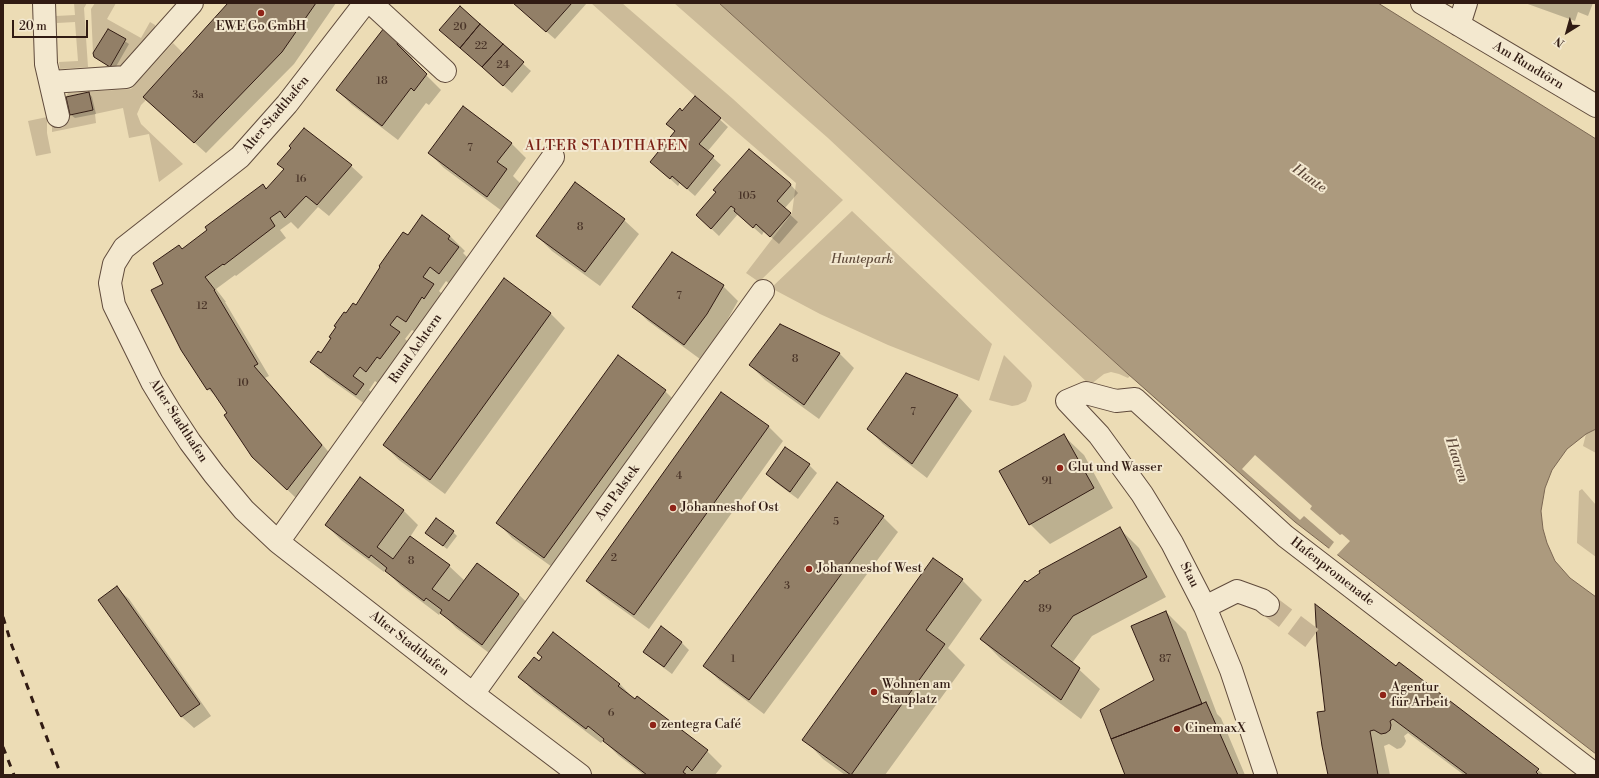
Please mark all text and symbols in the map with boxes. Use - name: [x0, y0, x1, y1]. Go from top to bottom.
- marker: EWE Go GmbH: [256, 8, 266, 18]
- scale bar: [14, 12, 90, 38]
- north arrow: [1547, 12, 1587, 52]
- text: 20 m: [19, 19, 47, 34]
- place label: EWE Go GmbH: [216, 19, 306, 35]
- house number: 20: [453, 20, 467, 34]
- text: N: [1552, 33, 1567, 50]
- house number: 22: [475, 39, 487, 53]
- street label: Am Rundtörn: [1490, 39, 1566, 93]
- house number: 24: [497, 58, 509, 72]
- street label: Alter Stadthafen: [239, 73, 313, 157]
- house number: 18: [376, 74, 388, 88]
- house number: 3a: [192, 88, 204, 102]
- district label: ALTER STADTHAFEN: [525, 139, 689, 155]
- house number: 7: [467, 141, 473, 155]
- water label: Hunte: [1289, 161, 1329, 197]
- house number: 16: [295, 172, 307, 186]
- house number: 105: [738, 189, 756, 203]
- house number: 8: [577, 220, 583, 234]
- park label: Huntepark: [831, 252, 893, 268]
- house number: 7: [676, 289, 682, 303]
- house number: 12: [196, 299, 208, 313]
- street label: Rund Achtern: [386, 311, 446, 387]
- house number: 8: [792, 352, 798, 366]
- street label: Alter Stadthafen: [145, 376, 211, 466]
- house number: 10: [237, 376, 249, 390]
- house number: 7: [910, 405, 916, 419]
- water label: Haaren: [1441, 435, 1471, 485]
- place label: Glut und Wasser: [1068, 460, 1162, 476]
- street label: Am Palstek: [593, 462, 643, 524]
- marker: Glut und Wasser: [1055, 463, 1065, 473]
- house number: 4: [676, 469, 682, 483]
- house number: 91: [1041, 474, 1053, 488]
- place label: Johanneshof Ost: [681, 500, 779, 516]
- marker: Johanneshof Ost: [668, 503, 678, 513]
- house number: 5: [833, 515, 839, 529]
- street label: Hafenpromenade: [1287, 534, 1377, 610]
- house number: 2: [611, 551, 617, 565]
- house number: 8: [408, 554, 414, 568]
- street label: Stau: [1176, 560, 1202, 590]
- place label: Johanneshof West: [817, 561, 922, 577]
- marker: Johanneshof West: [804, 564, 814, 574]
- house number: 3: [784, 579, 790, 593]
- house number: 89: [1038, 602, 1052, 616]
- street label: Alter Stadthafen: [366, 608, 452, 680]
- house number: 1: [731, 652, 735, 666]
- house number: 87: [1159, 652, 1171, 666]
- place label: Wohnen am Stauplatz: [882, 677, 951, 708]
- place label: Agentur für Arbeit: [1391, 680, 1449, 711]
- marker: Wohnen am Stauplatz: [869, 687, 879, 697]
- marker: Agentur für Arbeit: [1378, 690, 1388, 700]
- house number: 6: [608, 706, 614, 720]
- place label: zentegra Café: [661, 717, 741, 733]
- marker: zentegra Café: [648, 720, 658, 730]
- place label: CinemaxX: [1185, 721, 1246, 737]
- marker: CinemaxX: [1172, 724, 1182, 734]

